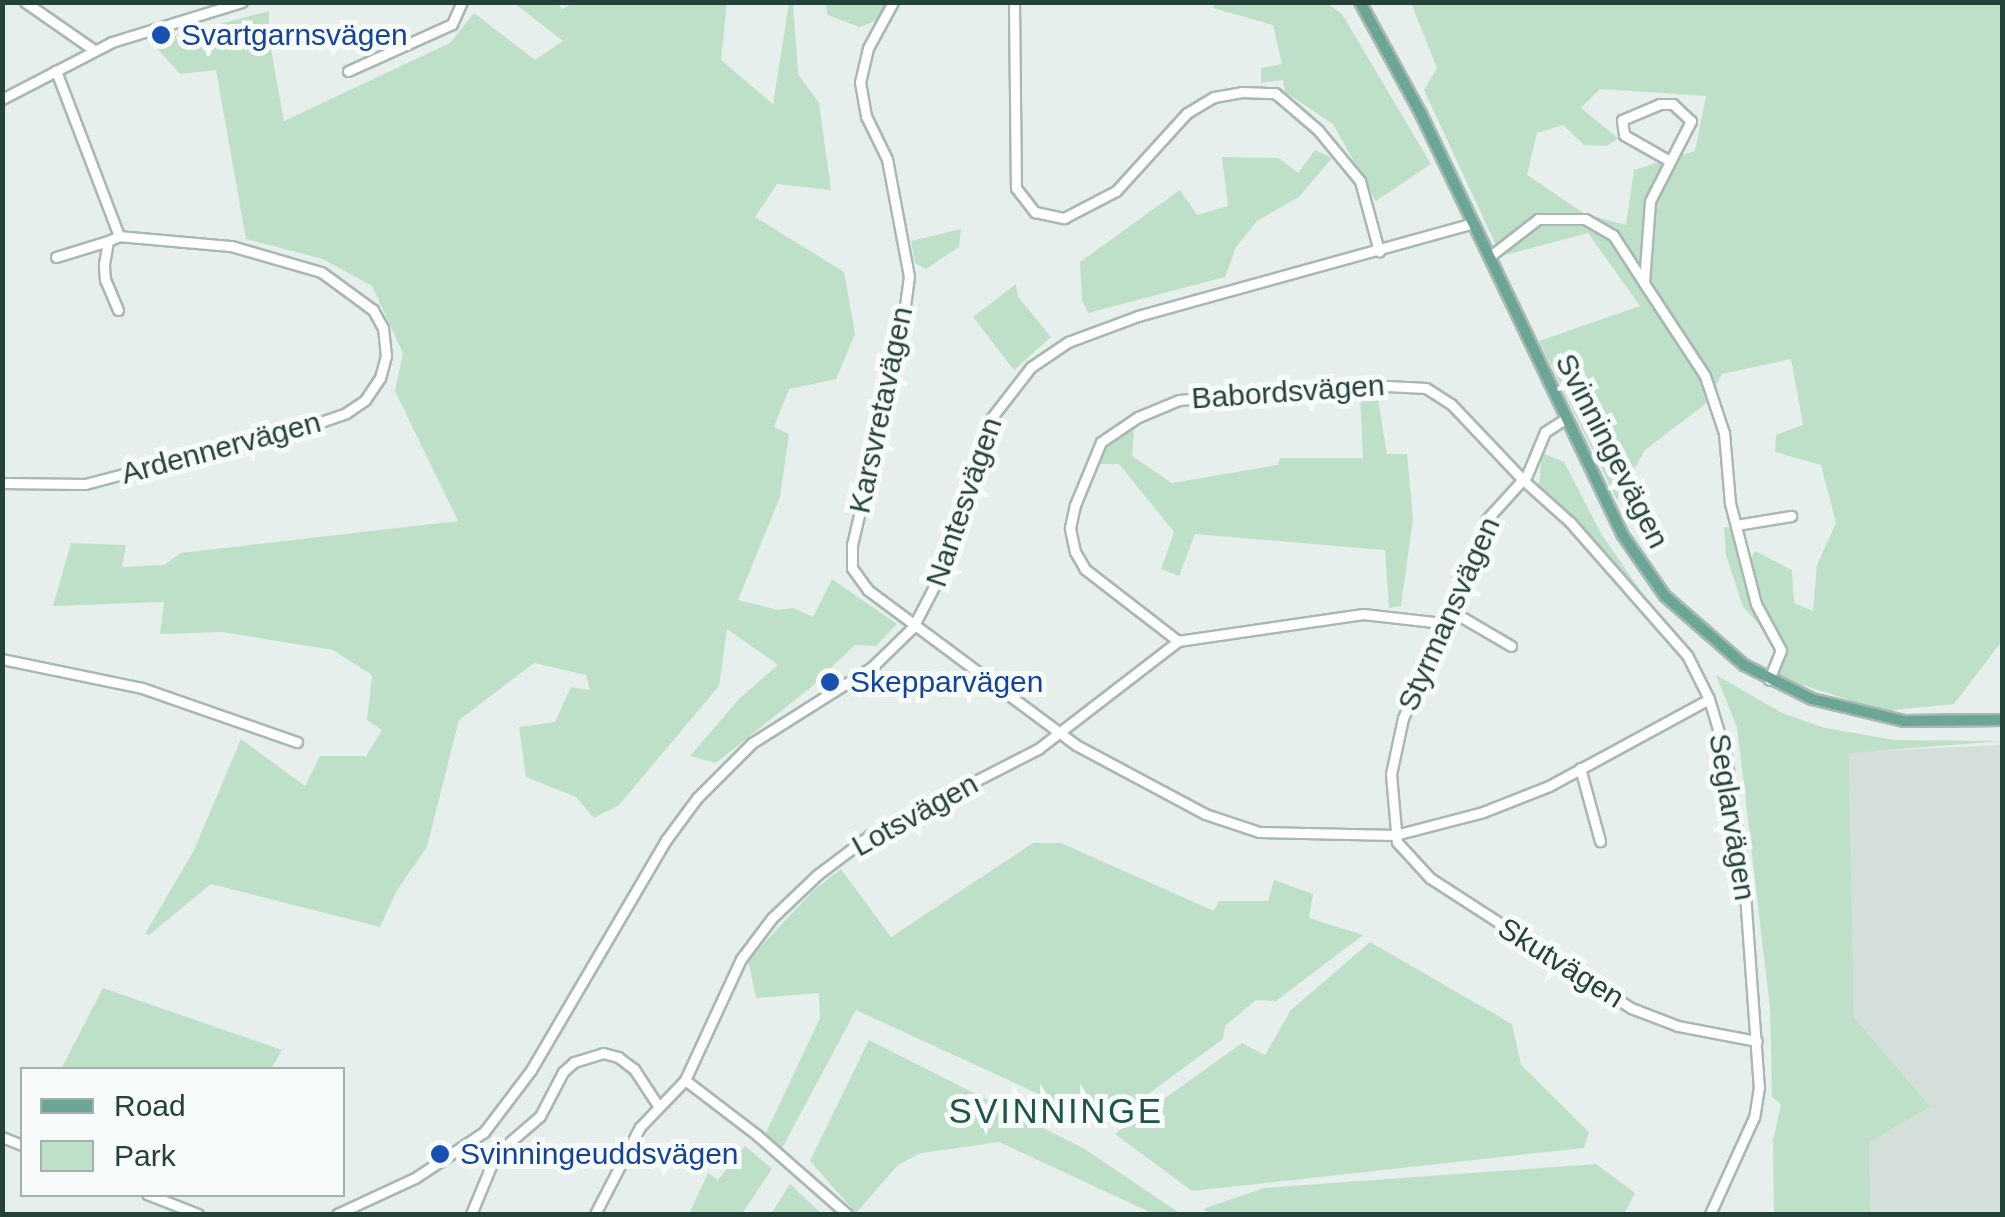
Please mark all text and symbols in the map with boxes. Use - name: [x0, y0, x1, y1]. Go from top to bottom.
- place label: Svartgarnsvägen: [181, 17, 408, 53]
- marker: Svartgarnsvägen: [150, 24, 172, 46]
- street label: Karsvretavägen: [842, 303, 920, 517]
- street label: Svinningevägen: [1547, 348, 1677, 554]
- street label: Babordsvägen: [1190, 367, 1386, 417]
- street label: Ardennervägen: [117, 404, 325, 492]
- street label: Nantesvägen: [918, 413, 1010, 591]
- street label: Styrmansvägen: [1390, 511, 1508, 717]
- place label: Skepparvägen: [850, 664, 1043, 700]
- marker: Skepparvägen: [819, 671, 841, 693]
- street label: Seglarvägen: [1701, 731, 1763, 903]
- street label: Lotsvägen: [846, 766, 984, 864]
- street label: Skutvägen: [1491, 910, 1631, 1016]
- legend: [20, 1067, 345, 1197]
- text: Road: [114, 1089, 186, 1122]
- district label: SVINNINGE: [948, 1090, 1164, 1132]
- place label: Svinningeuddsvägen: [460, 1136, 739, 1172]
- text: Park: [114, 1139, 176, 1172]
- marker: Svinningeuddsvägen: [429, 1143, 451, 1165]

